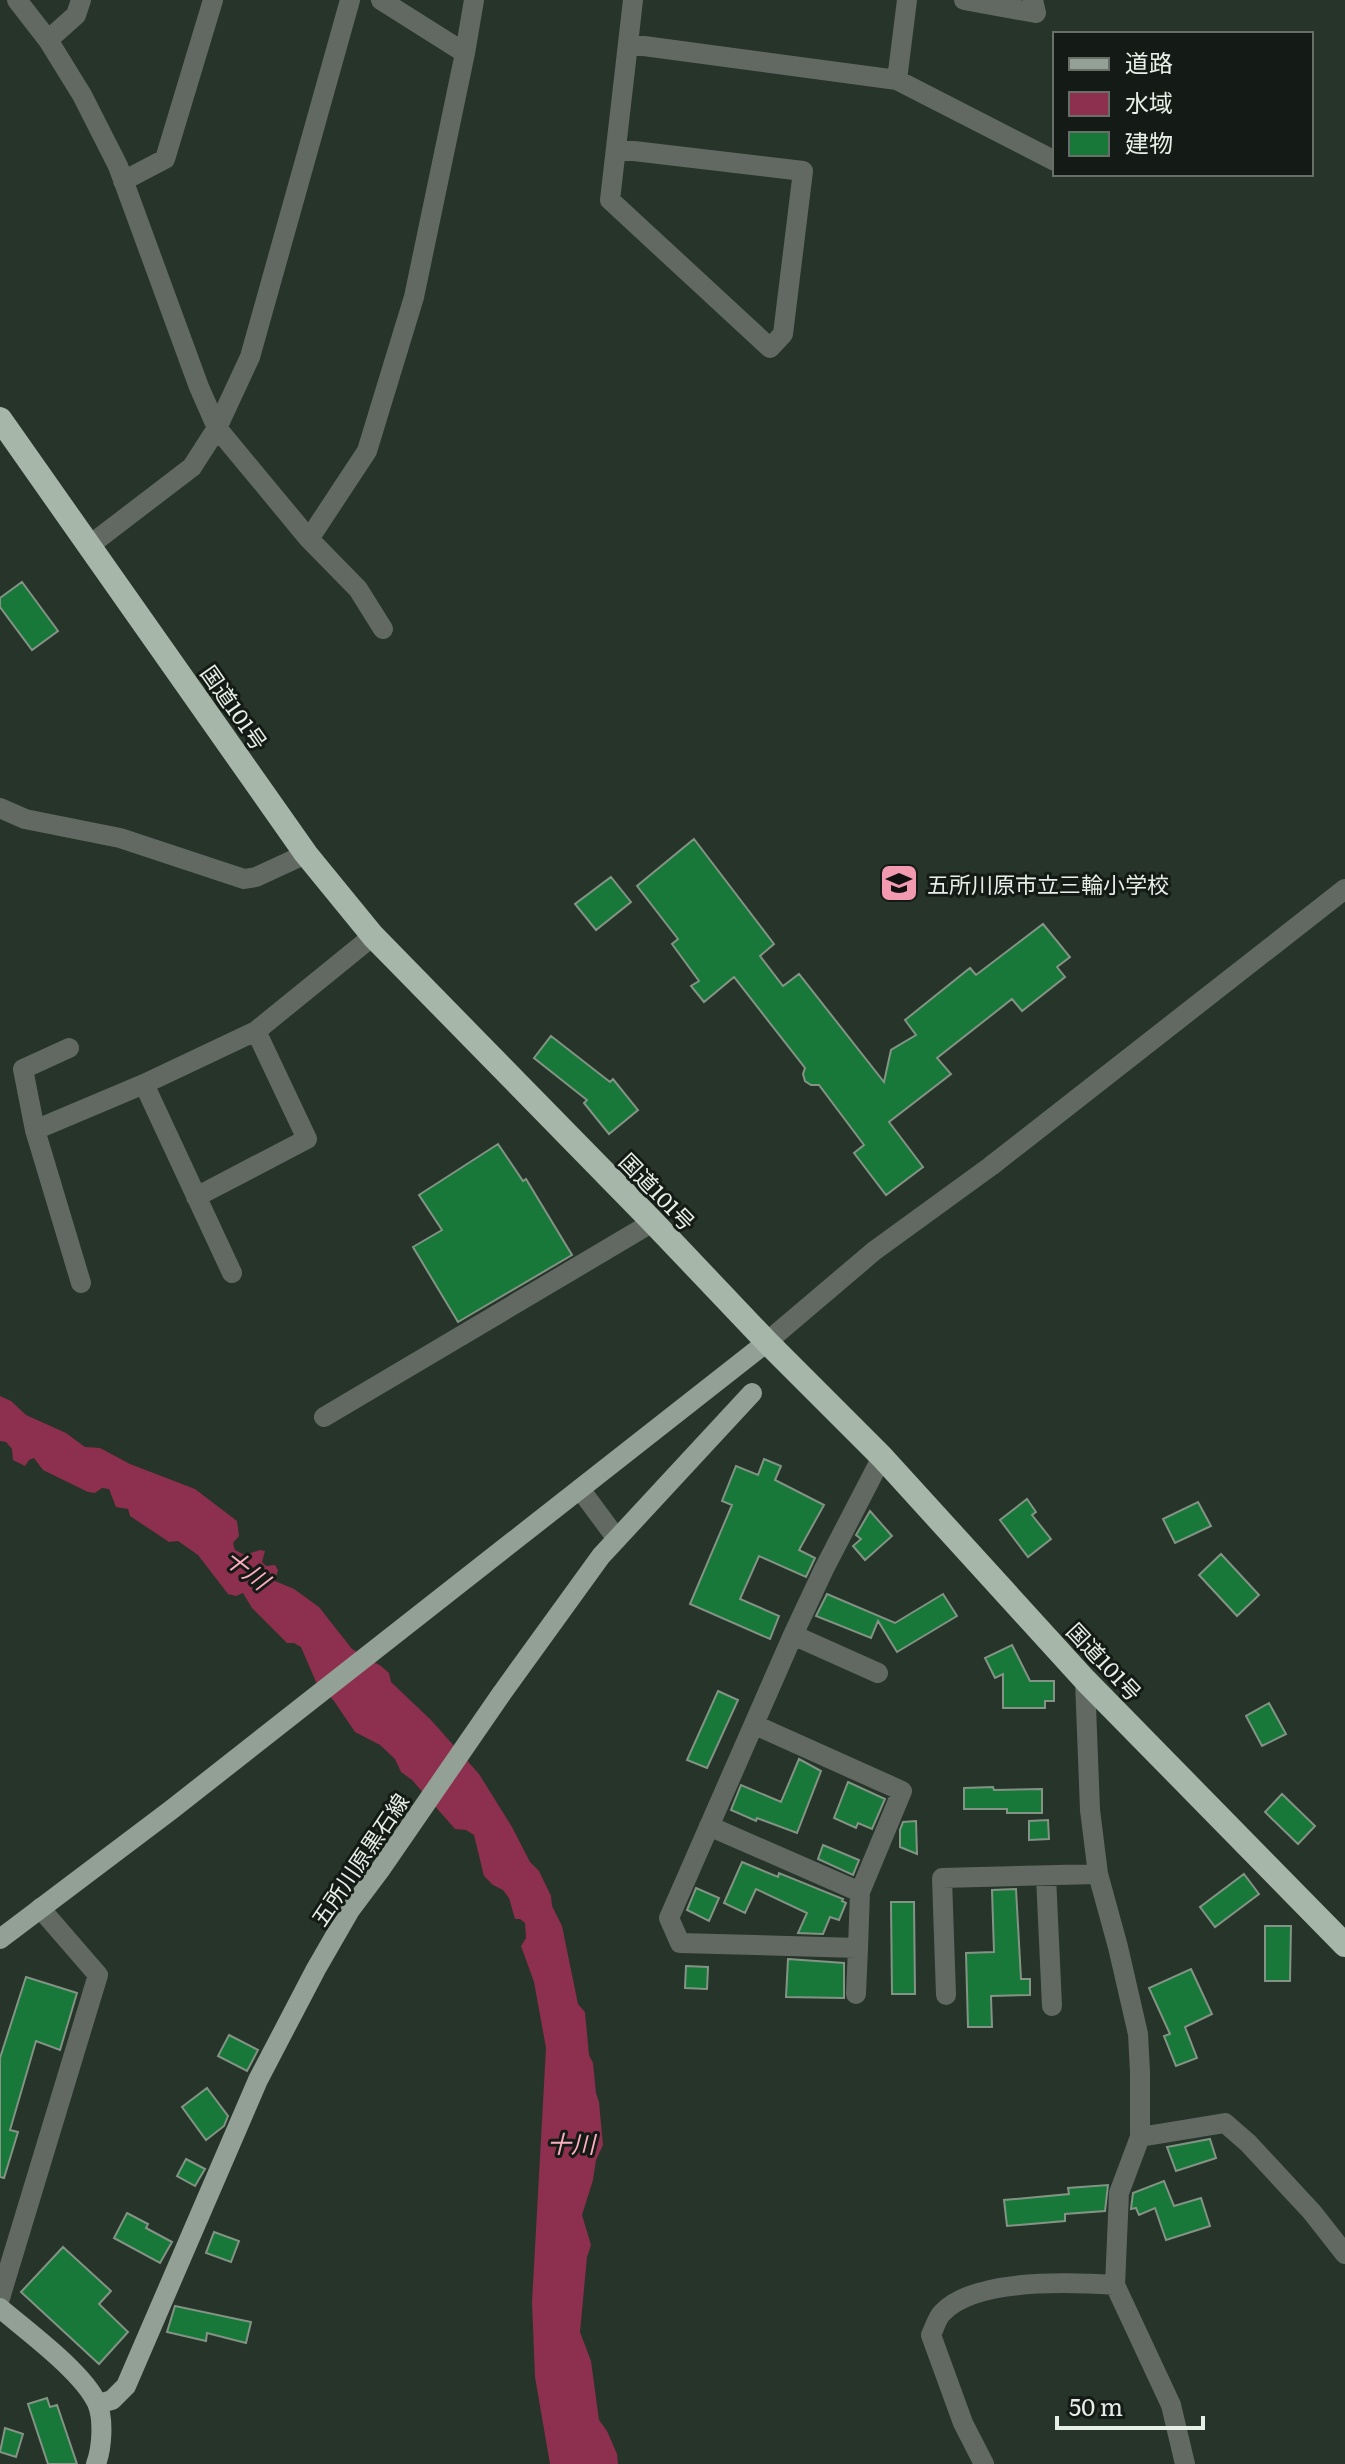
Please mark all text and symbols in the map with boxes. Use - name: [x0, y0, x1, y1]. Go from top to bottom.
- legend: [1053, 32, 1313, 176]
- text: 道路: [1125, 44, 1173, 79]
- text: 水域: [1125, 84, 1173, 119]
- text: 建物: [1125, 124, 1173, 159]
- street label: 国道101号: [194, 658, 276, 756]
- school or university icon: 五所川原市立三輪小学校: [878, 862, 920, 904]
- place label: 五所川原市立三輪小学校: [927, 867, 1169, 900]
- street label: 国道101号: [613, 1145, 703, 1237]
- water label: 十川: [218, 1539, 280, 1598]
- street label: 国道101号: [1060, 1614, 1150, 1708]
- street label: 五所川原黒石線: [302, 1786, 416, 1932]
- water label: 十川: [547, 2125, 598, 2160]
- scale bar: [1057, 2380, 1203, 2430]
- text: 50 m: [1069, 2388, 1123, 2423]

